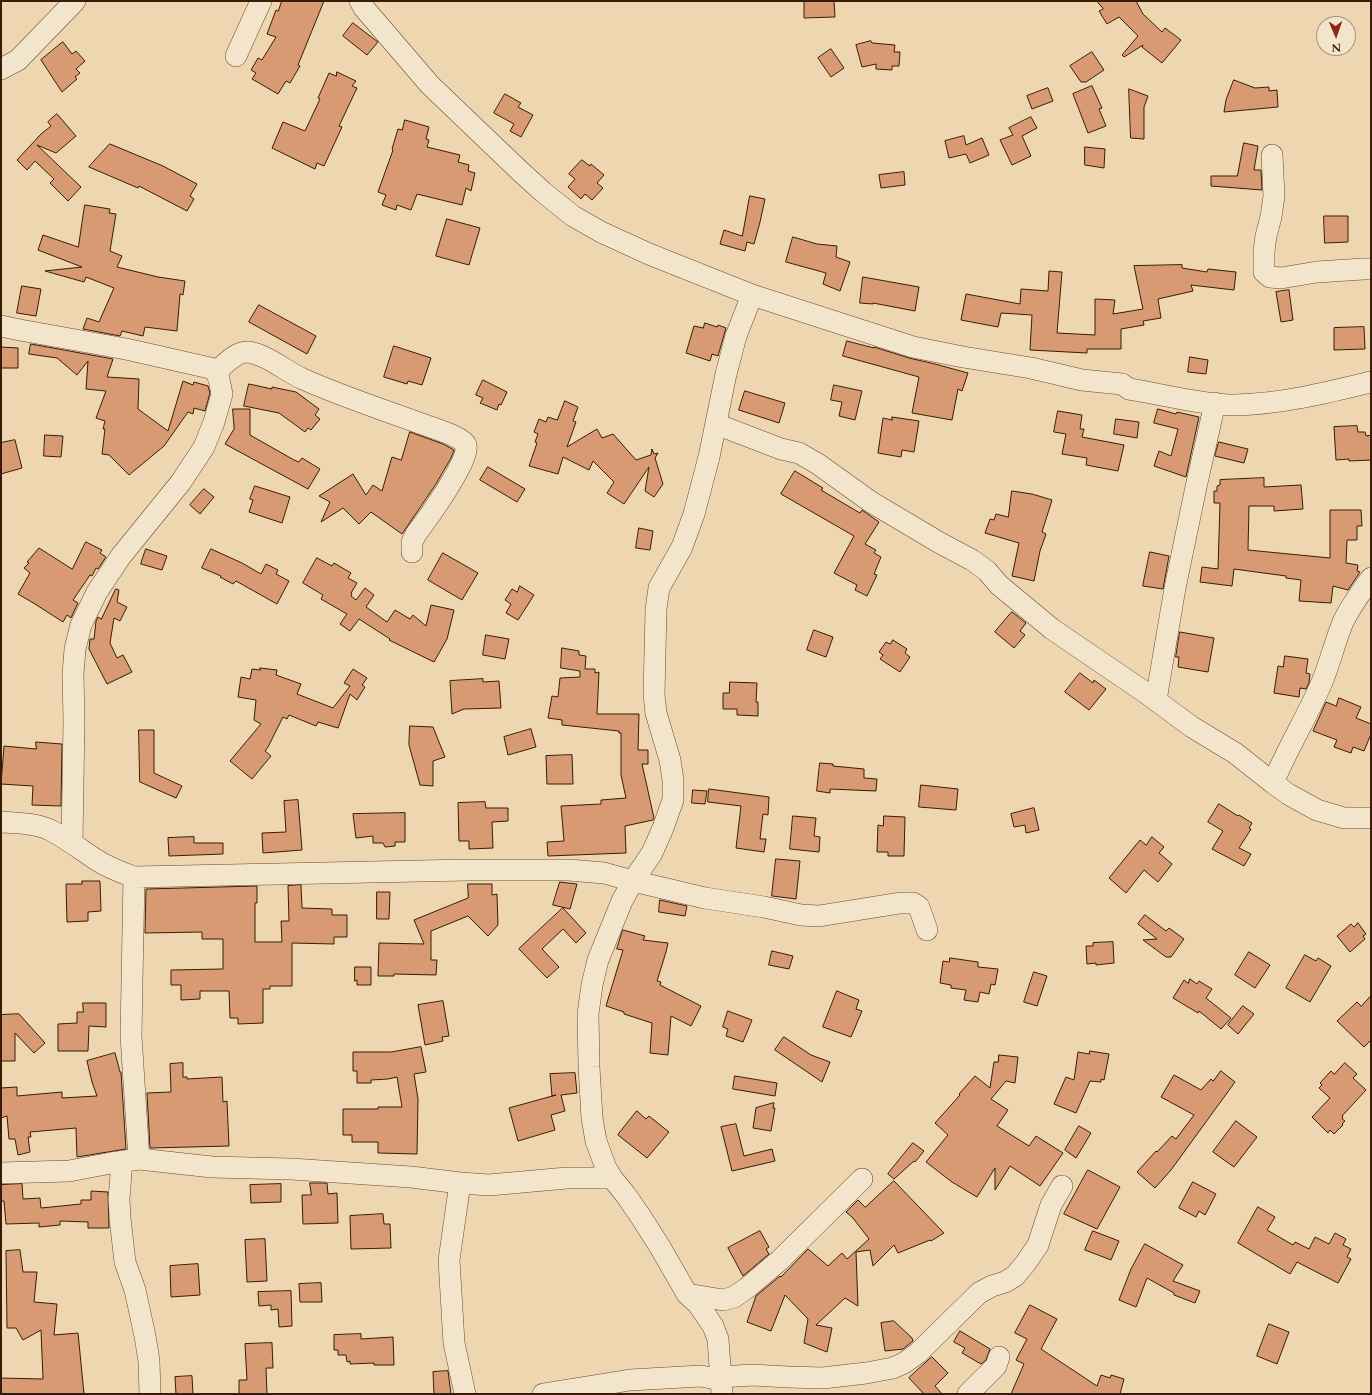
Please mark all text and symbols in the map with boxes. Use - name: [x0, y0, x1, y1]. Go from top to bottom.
- north arrow: [1316, 16, 1356, 56]
- text: N: [1331, 40, 1341, 55]

